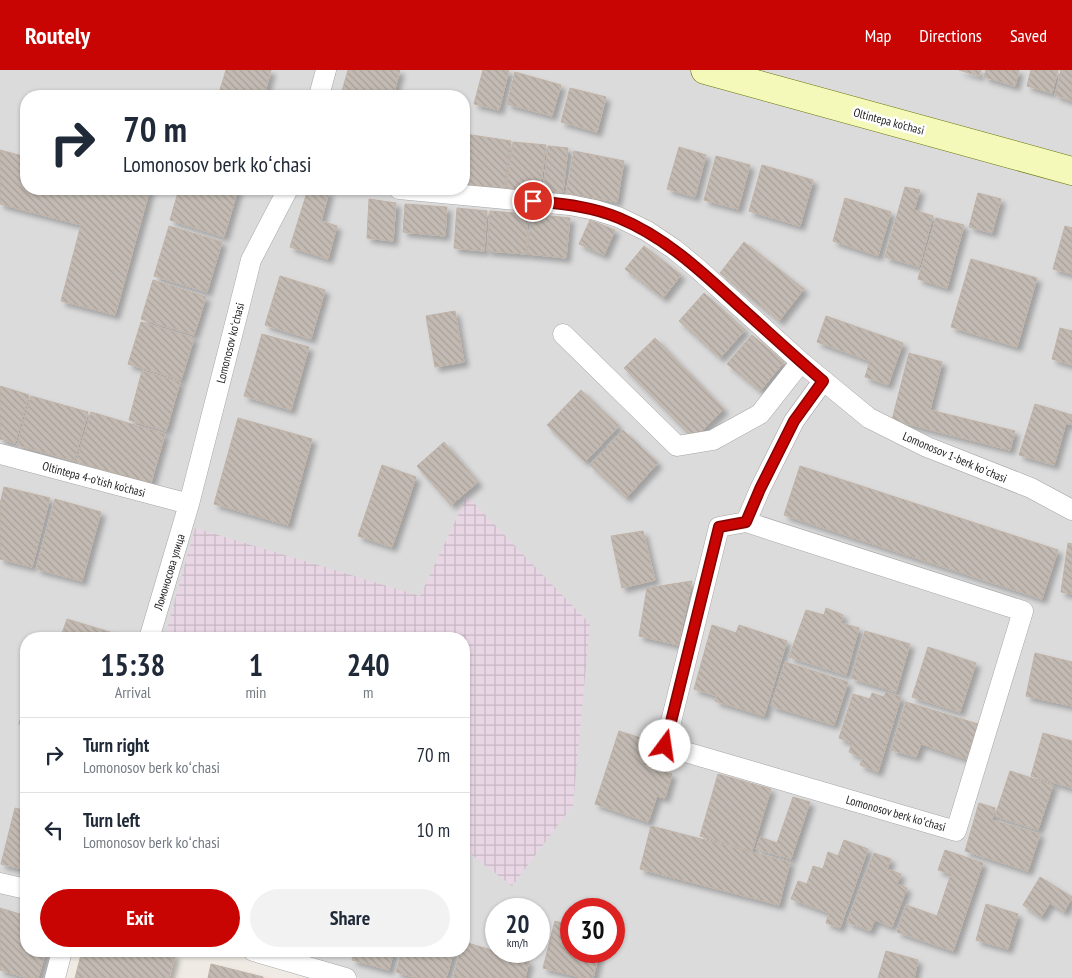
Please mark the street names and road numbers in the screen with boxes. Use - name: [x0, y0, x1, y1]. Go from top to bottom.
- street label: Oltintepa ko'chasi: [852, 104, 926, 138]
- street label: Lomonosov koʻchasi: [213, 301, 247, 385]
- street label: Lomonosov 1-berk koʻchasi: [901, 428, 1009, 486]
- street label: Oltintepa 4-o'tish ko'chasi: [41, 458, 147, 500]
- street label: Ломоносова улица: [150, 532, 188, 613]
- street label: Lomonosov berk koʻchasi: [845, 792, 947, 834]

